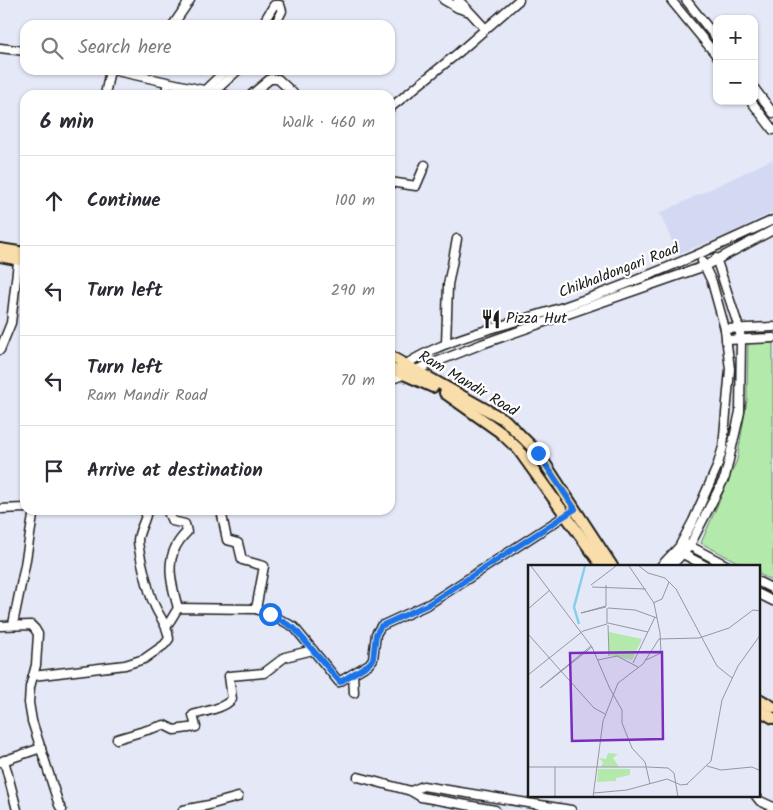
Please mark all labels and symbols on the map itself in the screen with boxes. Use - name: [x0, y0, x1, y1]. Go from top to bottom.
- street label: Chikhaldongari Road: [555, 237, 683, 305]
- place label: Pizza Hut: [506, 307, 567, 331]
- restaurant icon: Pizza Hut: [480, 308, 502, 330]
- street label: Ram Mandir Road: [414, 345, 523, 424]
- route end: [527, 442, 550, 465]
- inset map: [528, 565, 760, 798]
- route start: [259, 603, 282, 626]

